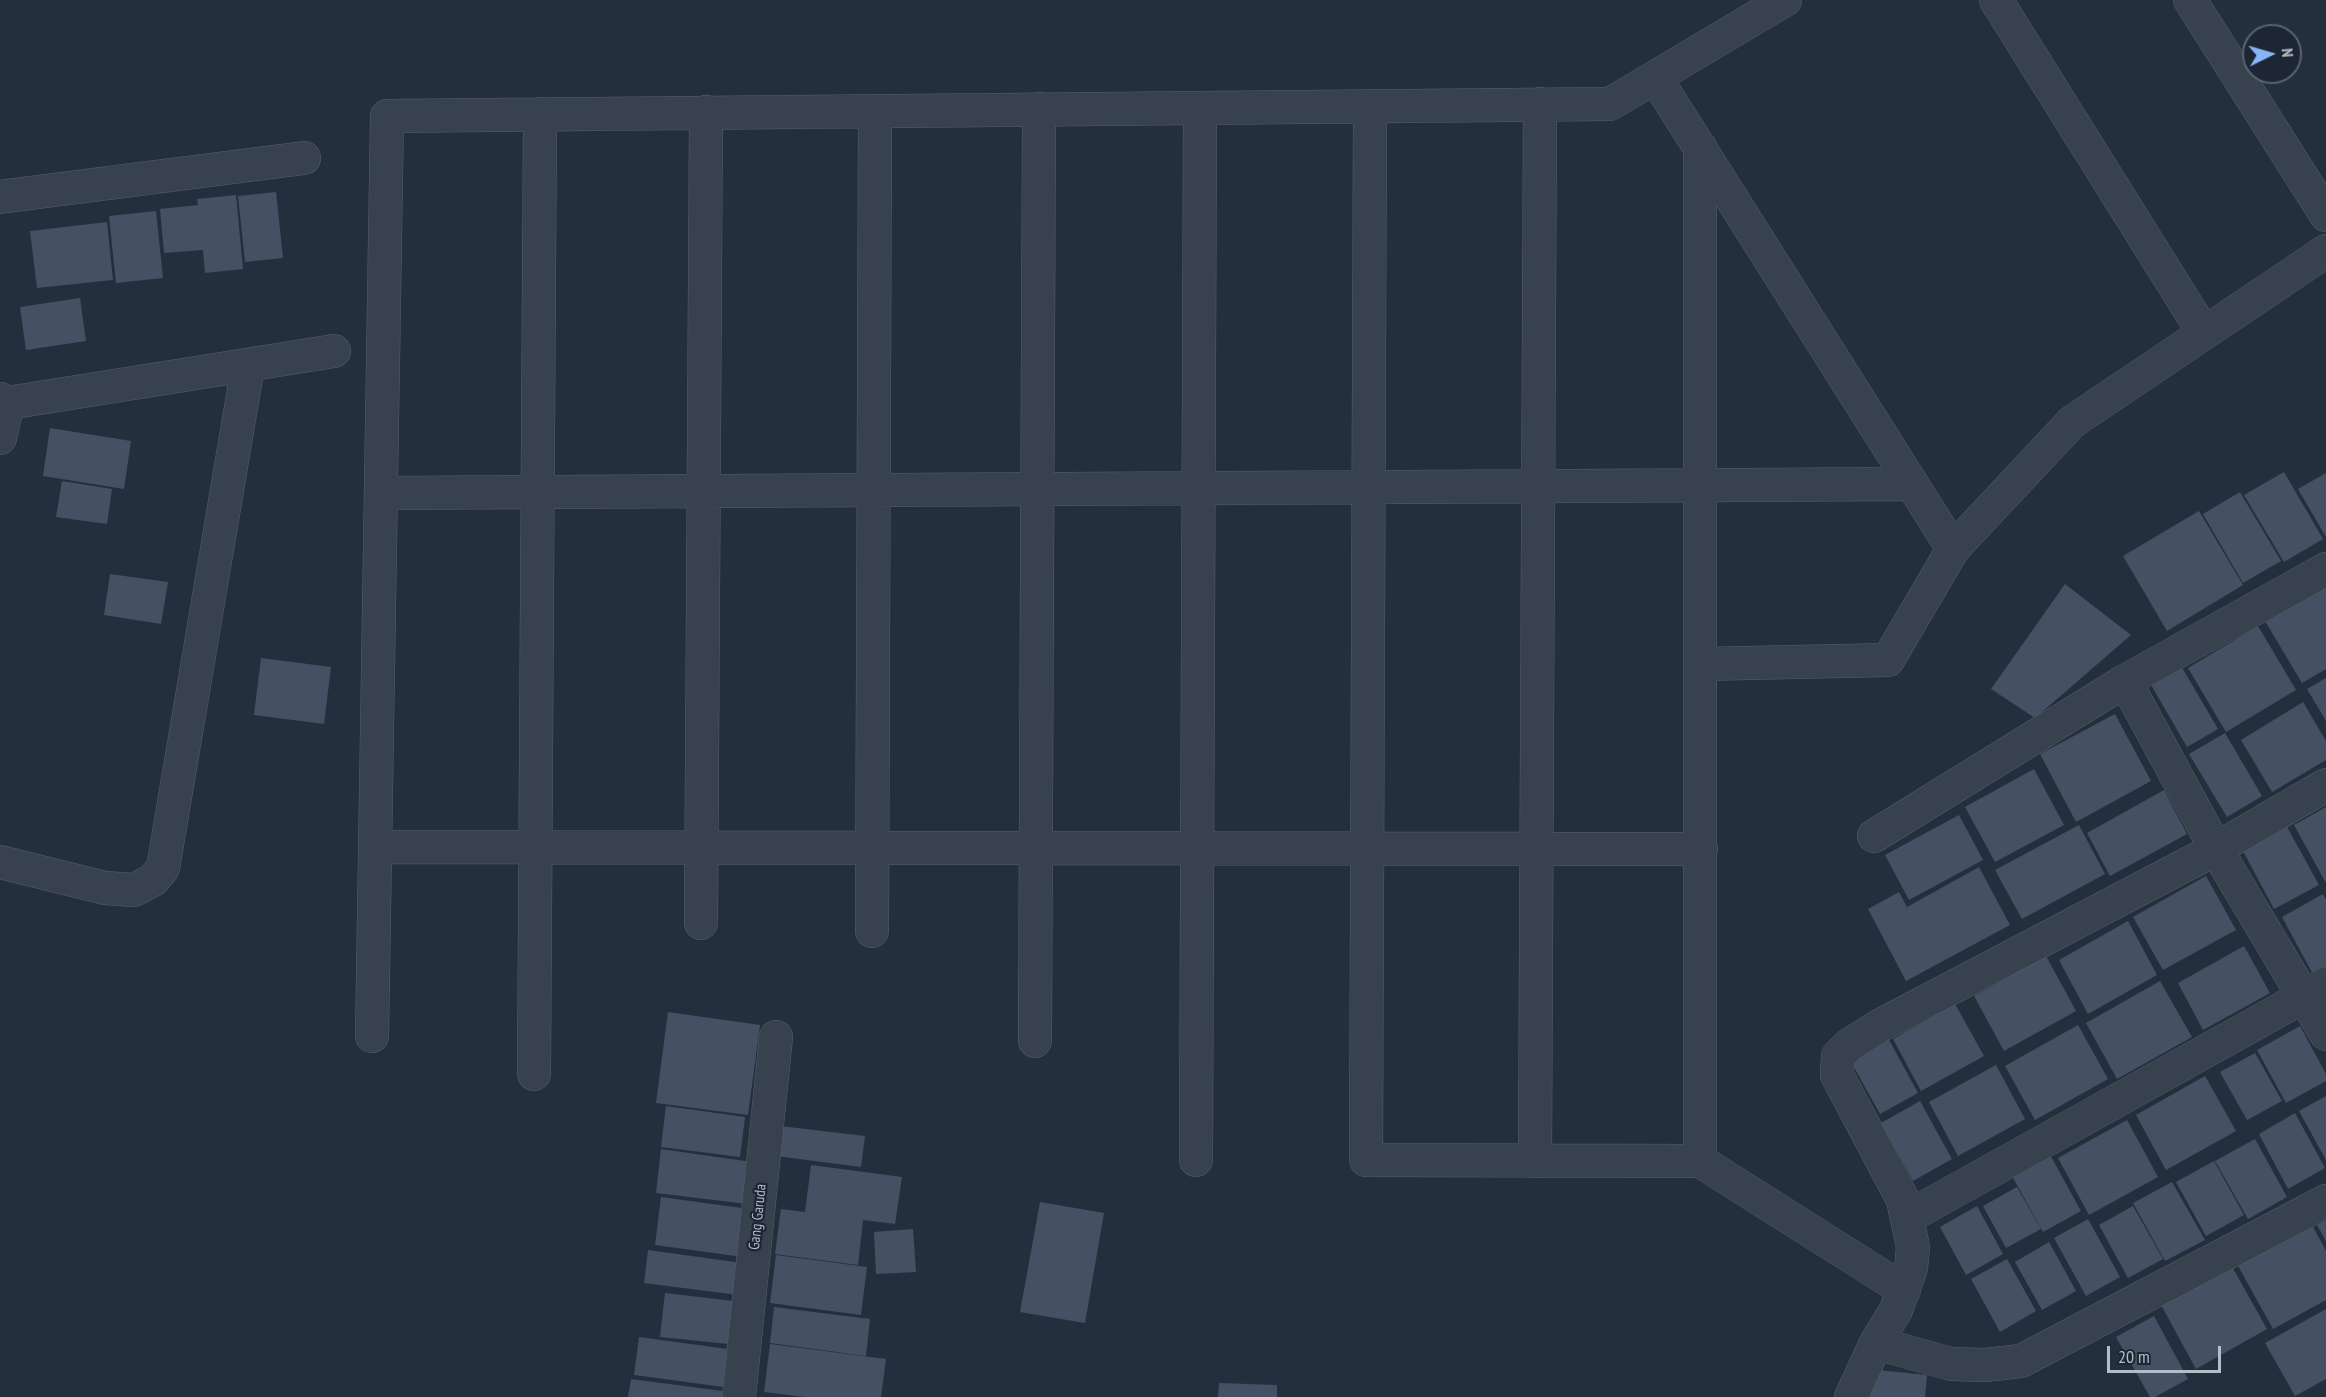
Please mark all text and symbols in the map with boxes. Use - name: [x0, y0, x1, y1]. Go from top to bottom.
- north arrow: [2242, 24, 2302, 84]
- text: N: [2278, 47, 2298, 58]
- street label: Gang Garuda: [746, 1183, 770, 1251]
- scale bar: [2110, 1334, 2224, 1372]
- text: 20 m: [2118, 1345, 2150, 1368]

